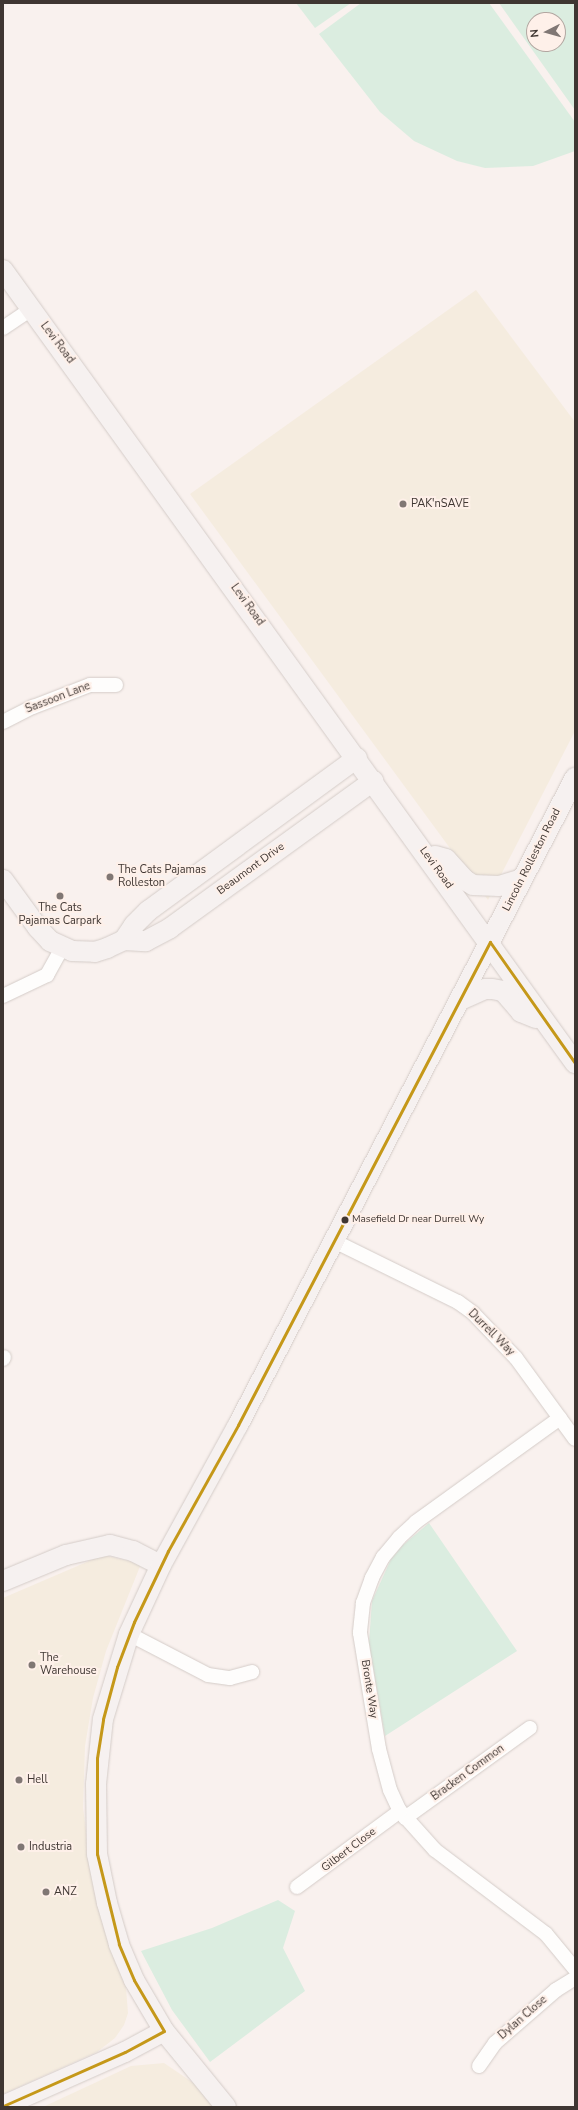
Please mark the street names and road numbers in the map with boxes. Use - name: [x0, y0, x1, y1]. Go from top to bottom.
- street label: Levi Road: [37, 320, 77, 366]
- street label: Levi Road: [227, 582, 267, 628]
- street label: Sassoon Lane: [24, 680, 92, 716]
- street label: Lincoln Rolleston Road: [500, 806, 564, 914]
- street label: Beaumont Drive: [215, 840, 287, 898]
- street label: Levi Road: [416, 845, 456, 891]
- street label: Durrell Way: [465, 1307, 517, 1359]
- street label: Bronte Way: [358, 1659, 380, 1719]
- street label: Bracken Common: [429, 1742, 507, 1804]
- street label: Gilbert Close: [319, 1825, 379, 1875]
- street label: Dylan Close: [496, 1993, 550, 2043]

